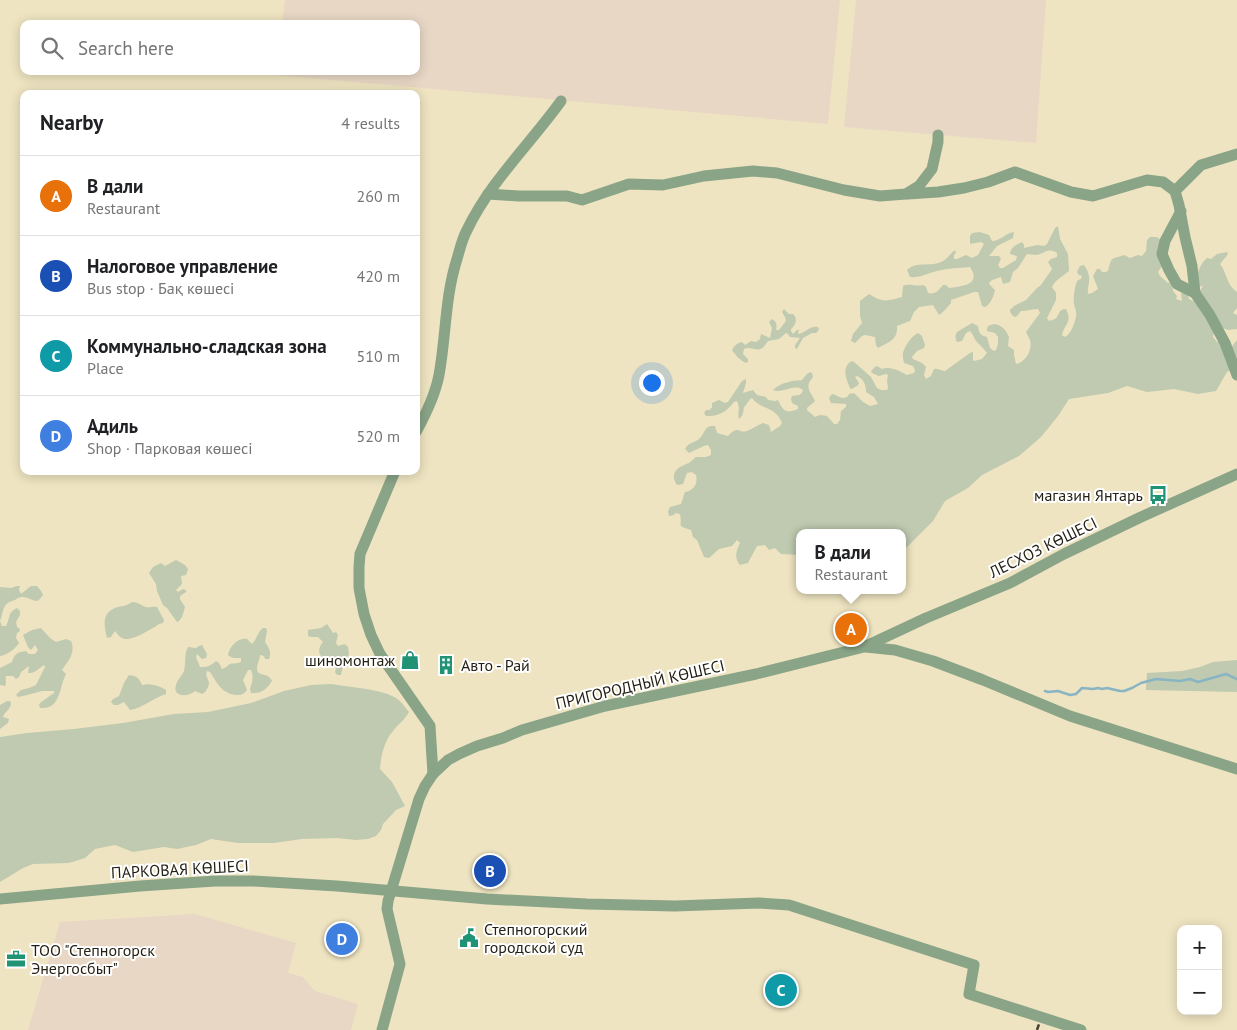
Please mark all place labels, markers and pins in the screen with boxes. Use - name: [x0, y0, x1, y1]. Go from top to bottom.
- bus stop icon: магазин Янтарь: [1147, 484, 1169, 506]
- place label: магазин Янтарь: [1034, 485, 1143, 505]
- pin: A: [835, 610, 867, 648]
- shop icon: шиномонтаж: [399, 649, 421, 671]
- place label: шиномонтаж: [305, 650, 395, 670]
- building icon: Авто - Рай: [435, 654, 457, 676]
- place label: Авто - Рай: [461, 655, 530, 675]
- pin: B: [474, 852, 506, 890]
- place label: Степногорский городской суд: [484, 919, 587, 957]
- pin: D: [326, 920, 358, 958]
- public building icon: Степногорский городской суд: [458, 927, 480, 949]
- place label: ТОО "Степногорск Энергосбыт": [31, 940, 155, 978]
- office icon: ТОО "Степногорск Энергосбыт": [5, 948, 27, 970]
- pin: C: [765, 971, 797, 1009]

